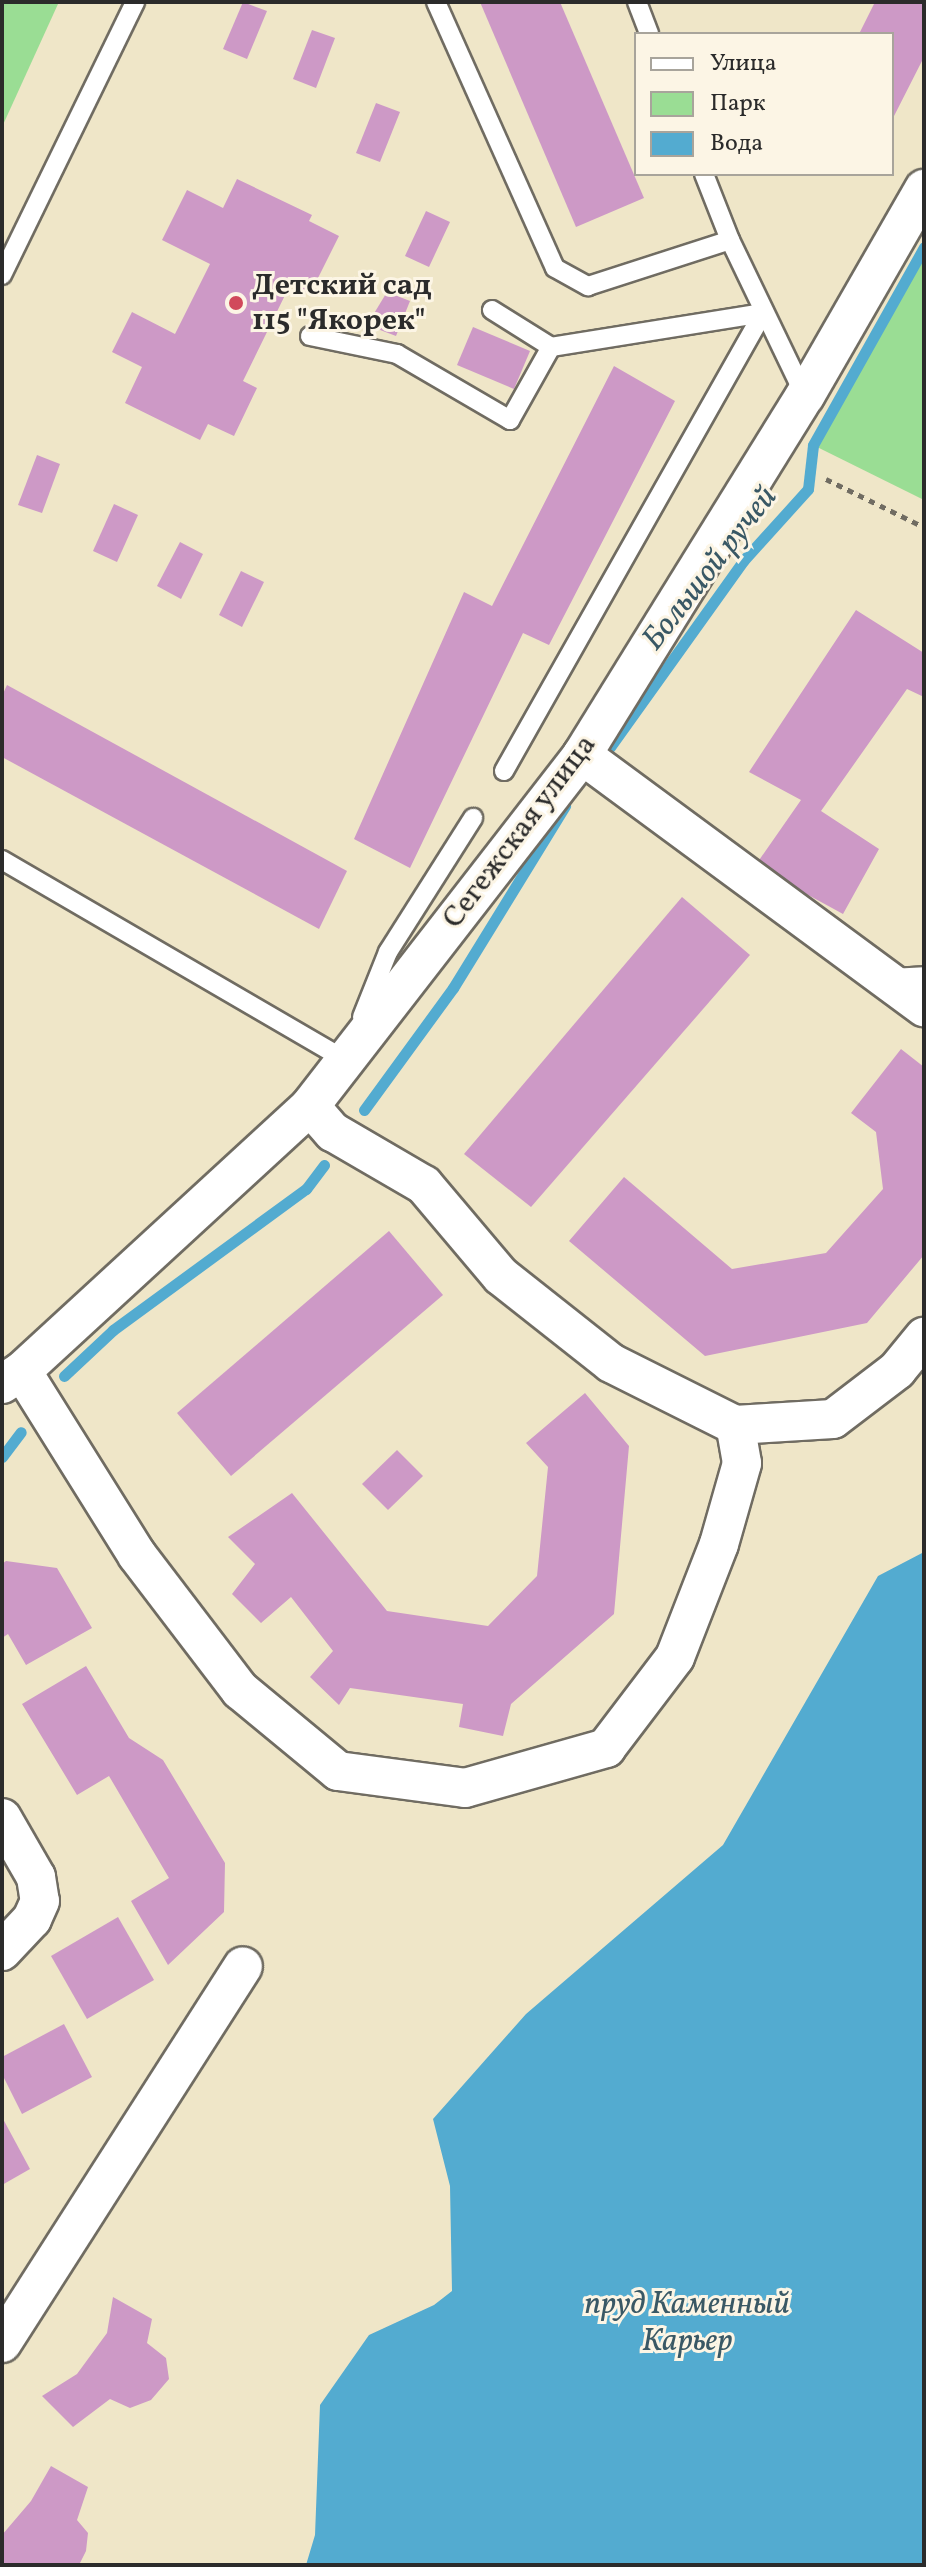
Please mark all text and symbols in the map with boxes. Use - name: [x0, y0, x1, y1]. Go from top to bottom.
- legend: [634, 32, 894, 176]
- text: Улица: [710, 47, 777, 81]
- text: Парк: [710, 87, 766, 121]
- text: Вода: [710, 127, 763, 161]
- place label: Детский сад 115 "Якорек": [252, 268, 432, 338]
- marker: Детский сад 115 "Якорек": [227, 294, 245, 312]
- water label: Большой ручей: [635, 480, 787, 658]
- street label: Сегежская улица: [435, 728, 605, 936]
- water label: пруд Каменный Карьер: [584, 2287, 790, 2362]

